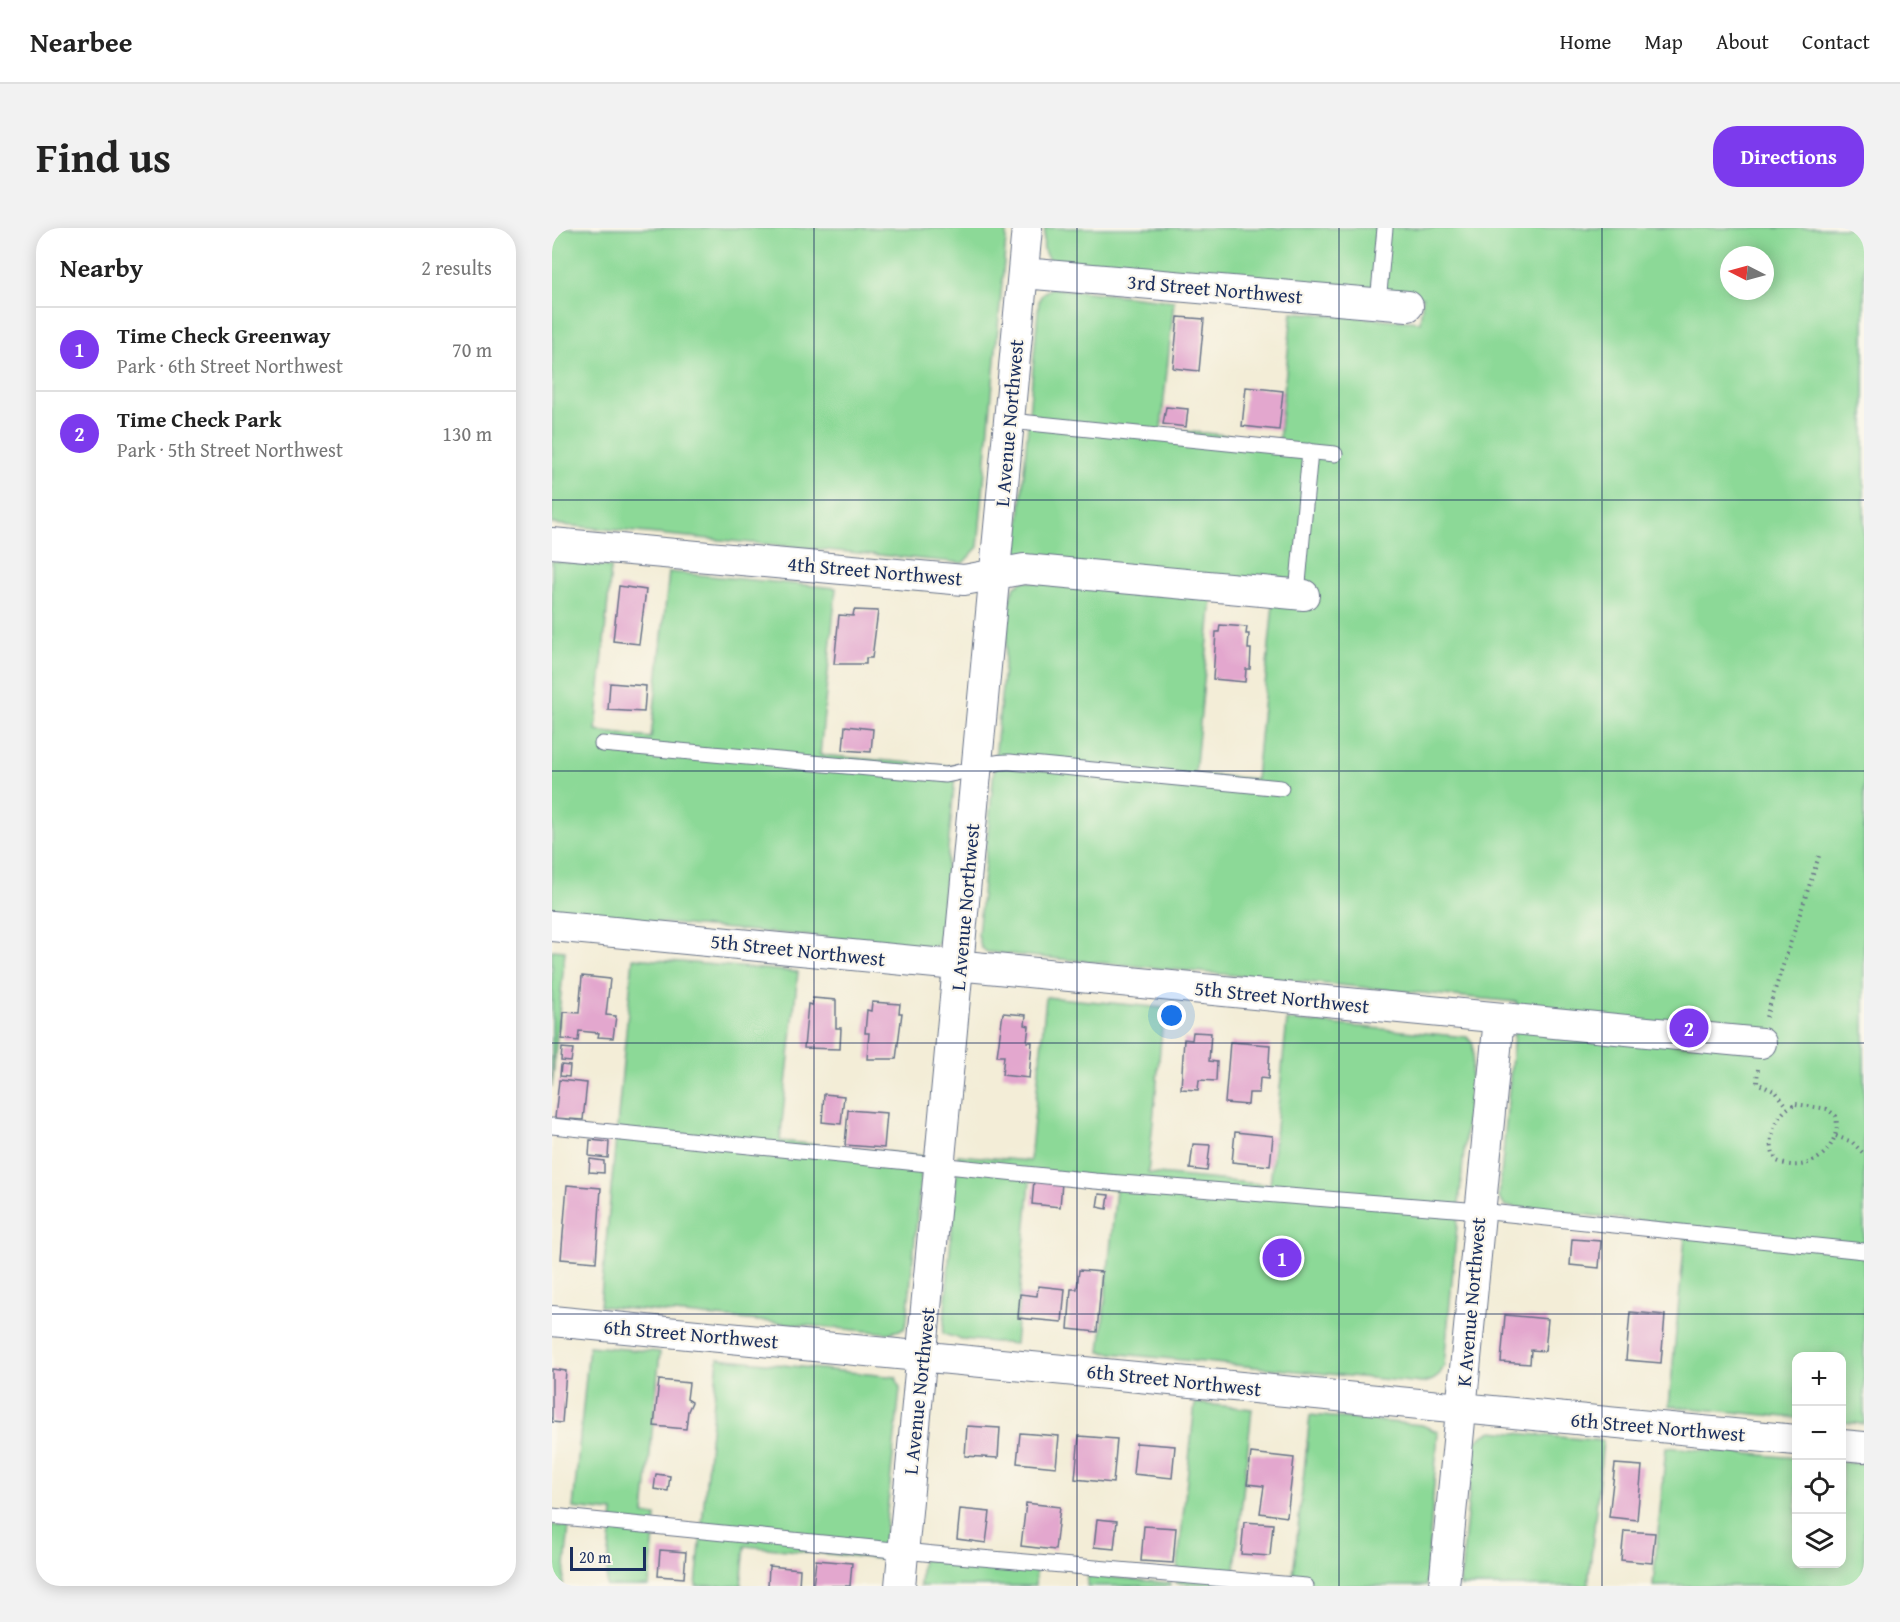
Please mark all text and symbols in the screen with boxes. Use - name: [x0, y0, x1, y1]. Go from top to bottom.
- text: Nearbee: [30, 21, 133, 62]
- text: Home: [1560, 26, 1611, 57]
- text: Map: [1644, 26, 1683, 57]
- text: About: [1716, 26, 1769, 57]
- text: Contact: [1802, 26, 1870, 57]
- text: Find us: [36, 126, 171, 187]
- button: Directions: [1713, 126, 1864, 187]
- north arrow: [1720, 246, 1774, 300]
- text: Nearby: [60, 248, 143, 287]
- text: 2 results: [421, 253, 492, 282]
- street label: 3rd Street Northwest: [1126, 266, 1304, 311]
- text: Time Check Greenway: [117, 319, 331, 351]
- text: 1: [74, 335, 85, 364]
- text: 70 m: [452, 335, 492, 364]
- street label: L Avenue Northwest: [987, 338, 1030, 508]
- text: Park · 6th Street Northwest: [117, 351, 343, 380]
- text: Time Check Park: [117, 403, 281, 435]
- text: 2: [74, 419, 85, 448]
- text: 130 m: [442, 419, 492, 448]
- text: Park · 5th Street Northwest: [117, 435, 343, 464]
- street label: 4th Street Northwest: [786, 548, 964, 593]
- street label: L Avenue Northwest: [943, 822, 986, 992]
- street label: 5th Street Northwest: [709, 926, 887, 973]
- street label: 5th Street Northwest: [1193, 973, 1371, 1020]
- your location: [1157, 1001, 1186, 1030]
- pin: 2: [1670, 1006, 1708, 1050]
- street label: K Avenue Northwest: [1449, 1216, 1492, 1388]
- pin: 1: [1262, 1236, 1302, 1280]
- street label: L Avenue Northwest: [895, 1306, 942, 1476]
- street label: 6th Street Northwest: [602, 1311, 780, 1356]
- map controls: [1792, 1352, 1846, 1568]
- button: +: [1792, 1352, 1846, 1406]
- street label: 6th Street Northwest: [1085, 1356, 1263, 1403]
- street label: 6th Street Northwest: [1569, 1404, 1747, 1449]
- button: −: [1792, 1406, 1846, 1460]
- button: locate: [1792, 1460, 1846, 1514]
- button: layers: [1792, 1514, 1846, 1568]
- scale bar: [570, 1544, 646, 1572]
- text: 20 m: [579, 1545, 611, 1569]

